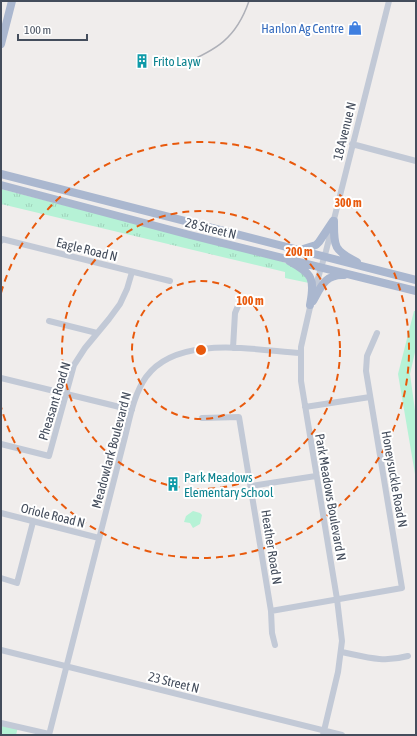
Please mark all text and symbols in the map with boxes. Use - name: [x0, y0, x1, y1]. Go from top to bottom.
- scale bar: [18, 16, 87, 42]
- shop icon: Hanlon Ag Centre: [347, 20, 363, 36]
- place label: Hanlon Ag Centre: [261, 21, 344, 36]
- text: 100 m: [24, 23, 51, 37]
- building icon: Frito Layw: [134, 53, 150, 69]
- place label: Frito Layw: [153, 54, 201, 69]
- street label: 18 Avenue N: [330, 100, 359, 162]
- text: 300 m: [334, 196, 362, 210]
- street label: 28 Street N: [184, 215, 238, 242]
- street label: Eagle Road N: [55, 235, 119, 264]
- text: 200 m: [285, 245, 313, 259]
- text: 100 m: [236, 294, 264, 308]
- centre of rings: [194, 343, 208, 357]
- street label: Pheasant Road N: [35, 360, 74, 442]
- street label: Meadowlark Boulevard N: [89, 390, 134, 510]
- street label: Honeysuckle Road N: [379, 430, 410, 529]
- street label: Park Meadows Boulevard N: [312, 432, 349, 562]
- place label: Park Meadows Elementary School: [184, 470, 274, 500]
- building icon: Park Meadows Elementary School: [165, 476, 181, 492]
- street label: Oriole Road N: [19, 500, 87, 531]
- street label: Heather Road N: [258, 509, 285, 585]
- street label: 23 Street N: [147, 669, 201, 696]

